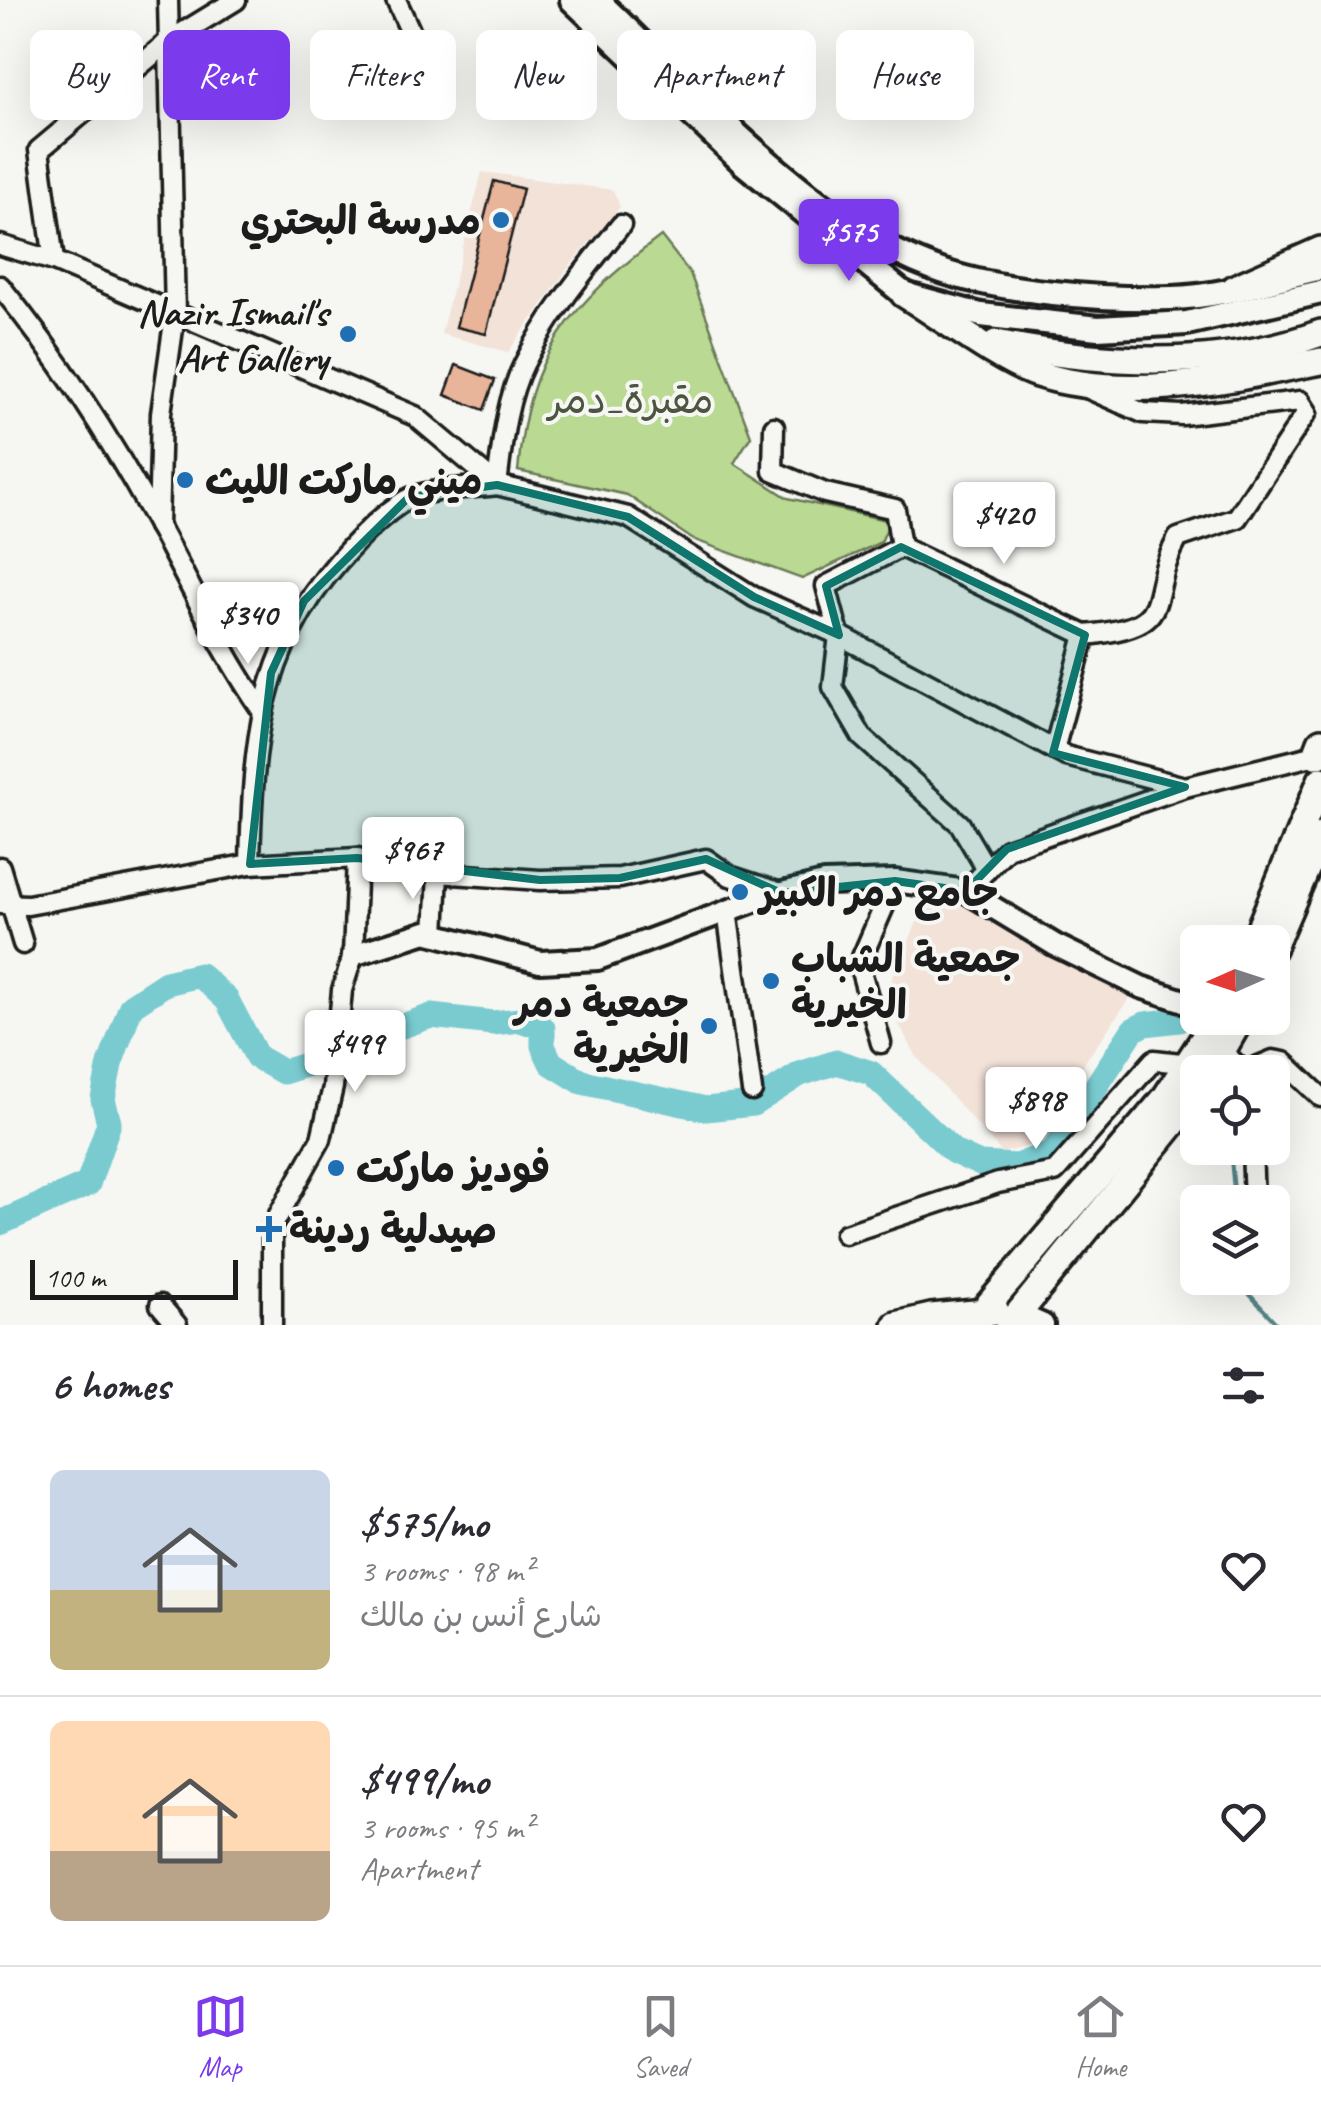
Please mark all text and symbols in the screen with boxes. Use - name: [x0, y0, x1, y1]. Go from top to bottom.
- chip: Buy: [30, 30, 143, 120]
- chip: Rent: [163, 30, 290, 120]
- chip: Filters: [310, 30, 456, 120]
- chip: New: [476, 30, 597, 120]
- chip: Apartment: [617, 30, 816, 120]
- chip: House: [836, 30, 974, 120]
- place label: مدرسة البحتري: [241, 196, 481, 250]
- pin: $575: [790, 199, 908, 284]
- marker: مدرسة البحتري: [490, 209, 512, 231]
- text: $575: [821, 211, 877, 252]
- place label: Nazir Ismail's Art Gallery: [137, 287, 332, 383]
- marker: Nazir Ismail's Art Gallery: [337, 323, 359, 345]
- park label: مقبرة_دمر: [546, 375, 713, 425]
- place label: ميني ماركت الليث: [205, 456, 482, 516]
- marker: ميني ماركت الليث: [174, 469, 196, 491]
- pin: $420: [945, 482, 1063, 567]
- text: $420: [975, 494, 1033, 535]
- pin: $340: [189, 582, 307, 667]
- text: $340: [219, 594, 277, 635]
- pin: $967: [354, 817, 472, 902]
- text: $967: [384, 829, 442, 870]
- place label: جامع دمر الكبير: [756, 868, 999, 921]
- marker: جامع دمر الكبير: [729, 881, 751, 903]
- north arrow: [1180, 925, 1290, 1035]
- map controls: [1180, 925, 1290, 1295]
- place label: جمعية الشباب الخيرية: [791, 934, 1020, 1030]
- marker: جمعية الشباب الخيرية: [760, 970, 782, 992]
- place label: جمعية دمر الخيرية: [511, 979, 689, 1075]
- pin: $499: [296, 1010, 414, 1095]
- marker: جمعية دمر الخيرية: [698, 1015, 720, 1037]
- text: $499: [327, 1022, 383, 1063]
- button: locate: [1180, 1055, 1290, 1165]
- pin: $898: [977, 1067, 1095, 1152]
- text: $898: [1007, 1079, 1065, 1120]
- place label: فوديز ماركت: [356, 1144, 550, 1194]
- marker: فوديز ماركت: [325, 1157, 347, 1179]
- button: layers: [1180, 1185, 1290, 1295]
- place label: صيدلية ردينة: [289, 1205, 497, 1255]
- marker: صيدلية ردينة: [258, 1218, 280, 1240]
- scale bar: [30, 1255, 238, 1300]
- text: 100 m: [45, 1260, 105, 1295]
- icon: filters: [1216, 1358, 1271, 1413]
- text: 6 homes: [50, 1359, 169, 1412]
- text: $575/mo: [360, 1497, 488, 1550]
- icon: home: [130, 1510, 250, 1630]
- icon: heart: [1216, 1543, 1271, 1598]
- text: 3 rooms · 98 m²: [360, 1550, 533, 1591]
- text: شارع أنس بن مالك: [360, 1595, 602, 1636]
- text: $499/mo: [360, 1754, 488, 1807]
- icon: home: [130, 1761, 250, 1881]
- icon: heart: [1216, 1794, 1271, 1849]
- text: 3 rooms · 95 m²: [360, 1807, 533, 1848]
- text: Apartment: [360, 1848, 478, 1889]
- tab: Map: [193, 1989, 248, 2084]
- tab: Saved: [633, 1989, 688, 2084]
- tab: Home: [1073, 1989, 1128, 2084]

